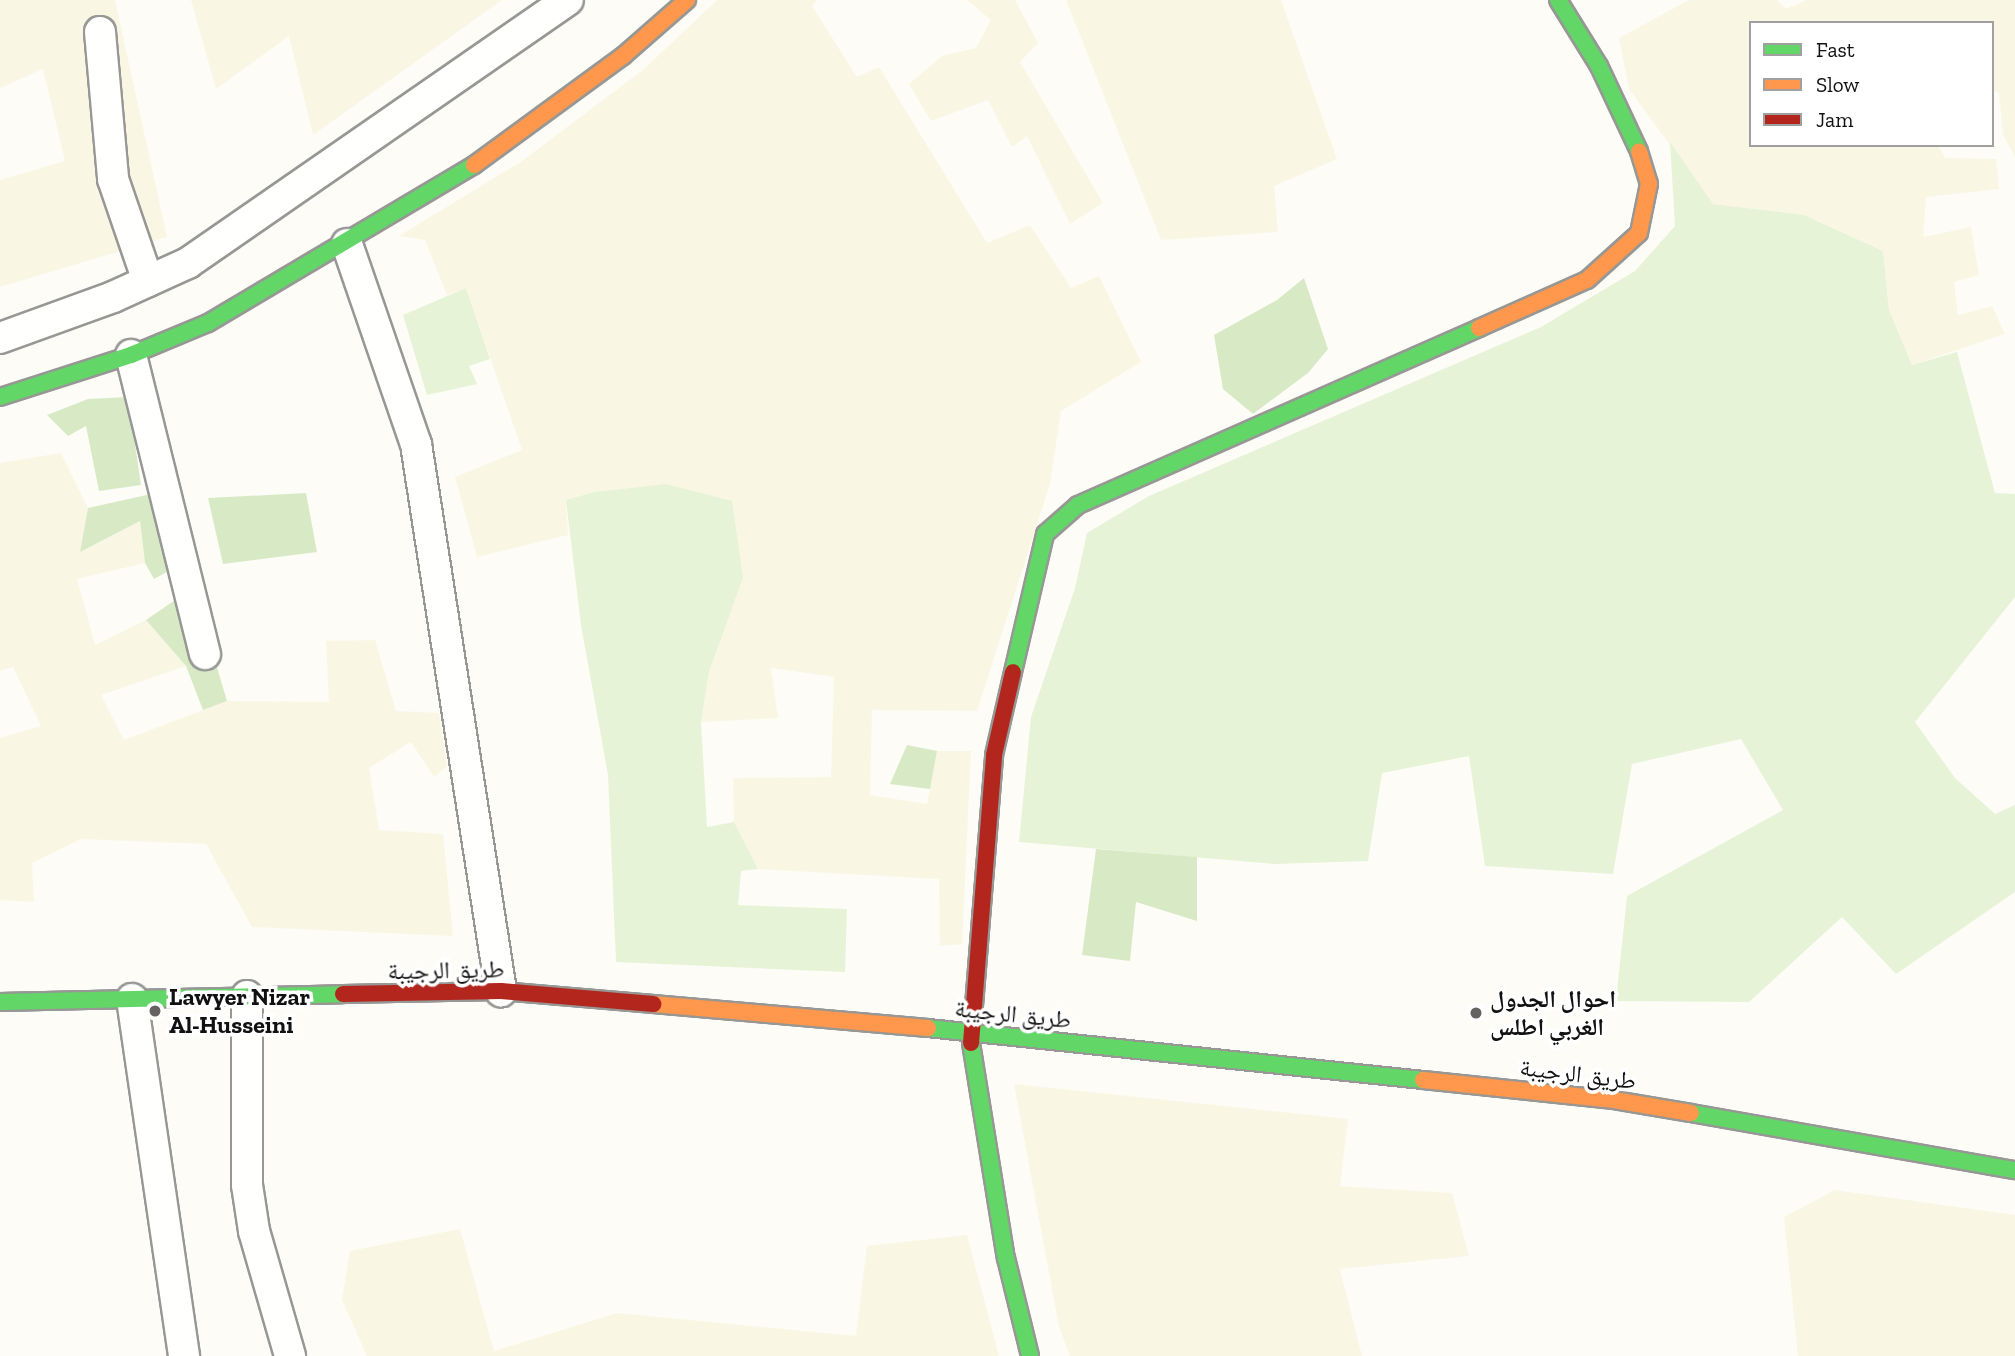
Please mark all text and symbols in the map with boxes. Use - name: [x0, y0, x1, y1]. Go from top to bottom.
- legend: [1749, 21, 1994, 147]
- text: Fast: [1816, 37, 1855, 62]
- text: Slow: [1816, 72, 1859, 97]
- text: Jam: [1816, 107, 1853, 132]
- street label: طريق الرجيبة: [387, 955, 505, 985]
- place label: Lawyer Nizar Al-Husseini: [169, 983, 311, 1039]
- place label: احوال الجدول الغربي اطلس: [1490, 985, 1616, 1041]
- street label: طريق الرجيبة: [953, 994, 1073, 1034]
- marker: Lawyer Nizar Al-Husseini: [147, 1003, 163, 1019]
- marker: احوال الجدول الغربي اطلس: [1468, 1005, 1484, 1021]
- street label: طريق الرجيبة: [1518, 1053, 1638, 1095]

